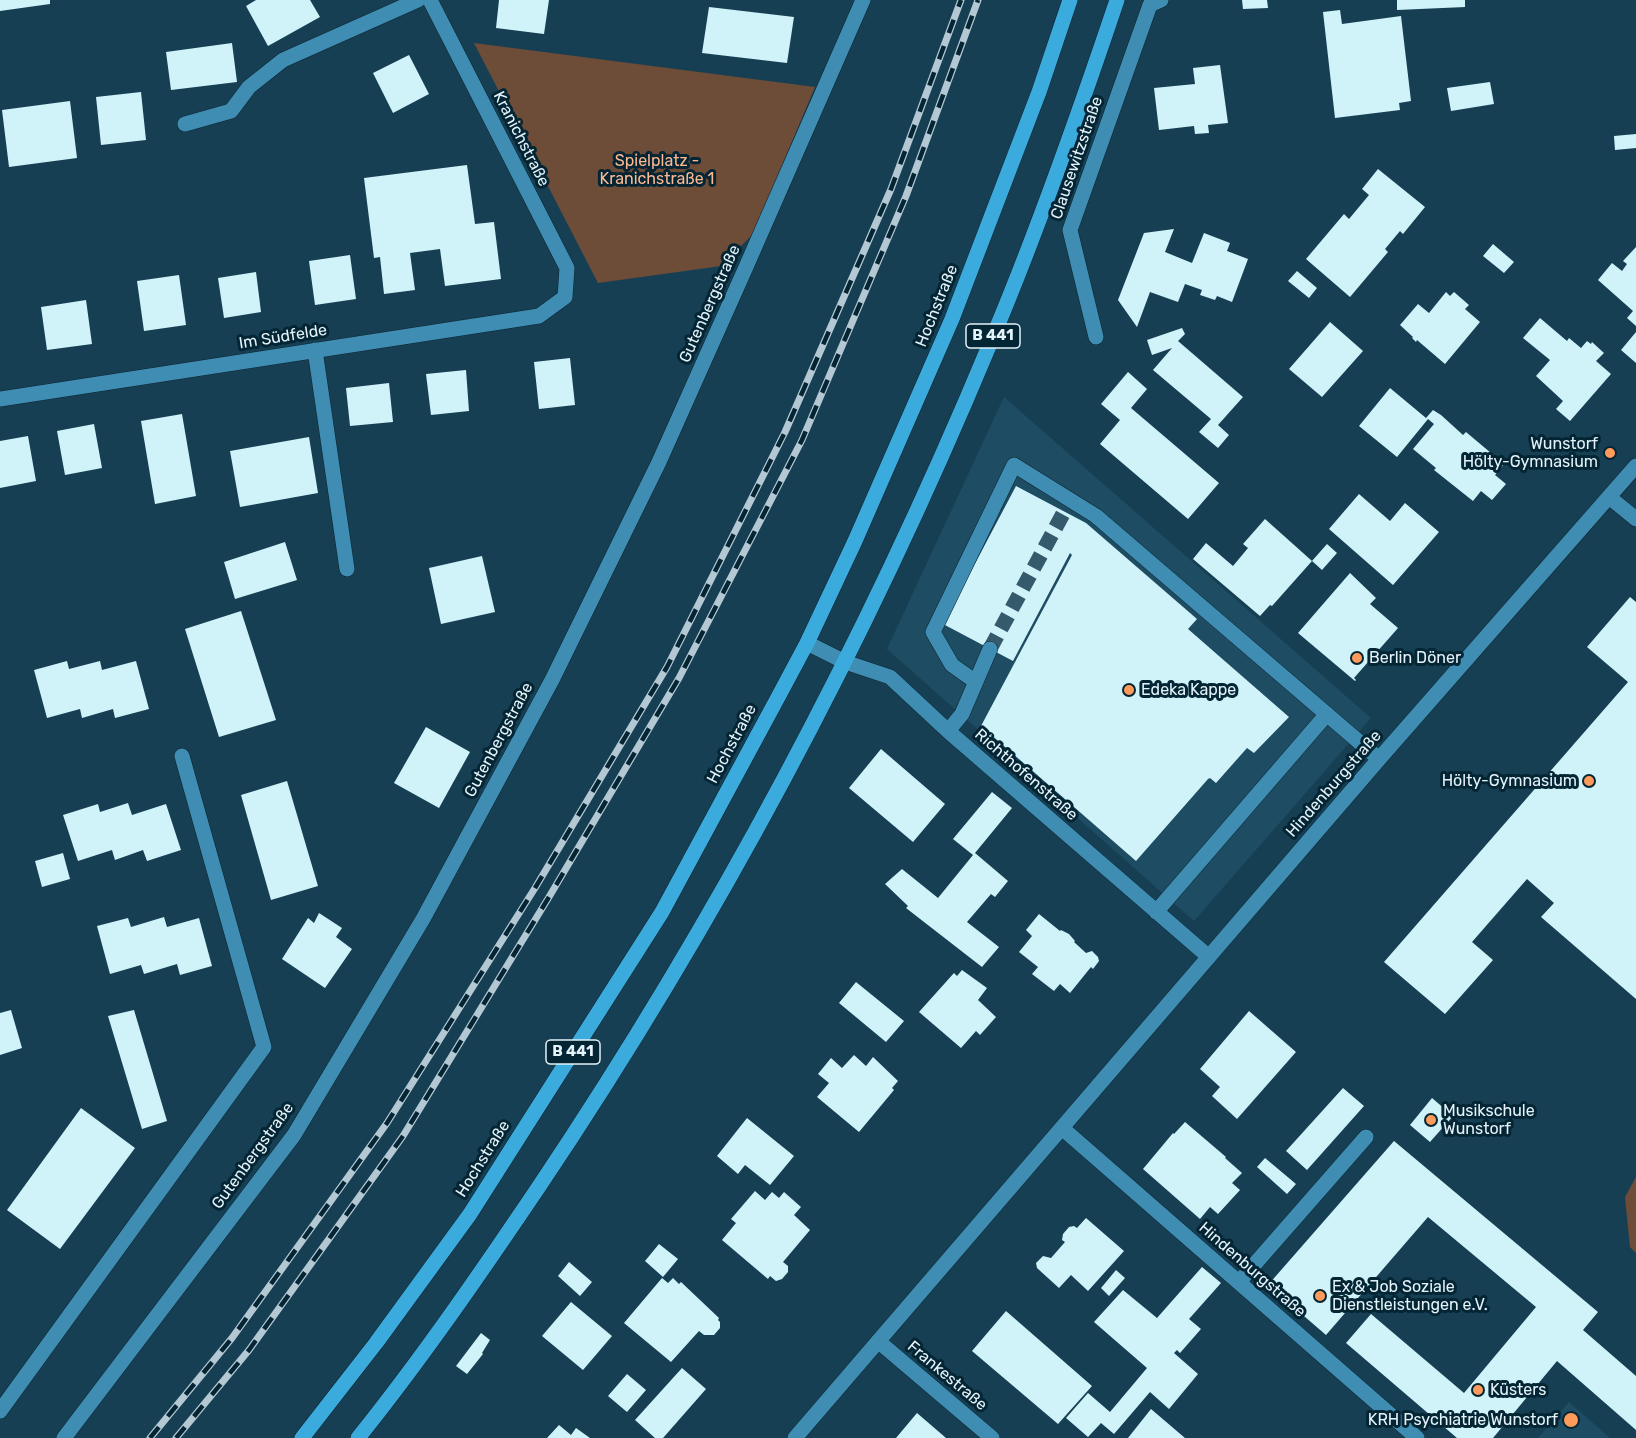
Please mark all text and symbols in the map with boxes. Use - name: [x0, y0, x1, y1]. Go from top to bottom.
- street label: Kranichstraße: [489, 88, 553, 190]
- street label: Clausewitzstraße: [1047, 94, 1107, 222]
- park label: Spielplatz - Kranichstraße 1: [600, 151, 714, 189]
- street label: Gutenbergstraße: [675, 242, 745, 366]
- street label: Hochstraße: [912, 262, 962, 350]
- street label: Im Südfelde: [238, 321, 328, 353]
- road number: B 441: [966, 324, 1020, 348]
- place label: Wunstorf Hölty-Gymnasium: [1463, 434, 1598, 472]
- marker: Wunstorf Hölty-Gymnasium: [1603, 446, 1617, 460]
- place label: Berlin Döner: [1369, 648, 1461, 668]
- marker: Berlin Döner: [1350, 651, 1364, 665]
- street label: Gutenbergstraße: [461, 679, 537, 801]
- place label: Edeka Kappe: [1141, 680, 1236, 700]
- marker: Edeka Kappe: [1122, 683, 1136, 697]
- street label: Hochstraße: [703, 701, 761, 787]
- street label: Richthofenstraße: [971, 725, 1081, 825]
- street label: Hindenburgstraße: [1282, 727, 1386, 841]
- place label: Hölty-Gymnasium: [1442, 771, 1577, 791]
- marker: Hölty-Gymnasium: [1582, 774, 1596, 788]
- road number: B 441: [546, 1040, 600, 1064]
- street label: Gutenbergstraße: [208, 1099, 298, 1213]
- place label: Musikschule Wunstorf: [1443, 1101, 1535, 1139]
- marker: Musikschule Wunstorf: [1424, 1113, 1438, 1127]
- street label: Hochstraße: [452, 1117, 514, 1201]
- street label: Hindenburgstraße: [1195, 1218, 1309, 1322]
- place label: Ex & Job Soziale Dienstleistungen e.V.: [1332, 1277, 1488, 1315]
- marker: Ex & Job Soziale Dienstleistungen e.V.: [1313, 1289, 1327, 1303]
- street label: Frankestraße: [903, 1337, 991, 1415]
- place label: Küsters: [1490, 1380, 1546, 1400]
- marker: Küsters: [1471, 1383, 1485, 1397]
- place label: KRH Psychiatrie Wunstorf: [1368, 1410, 1558, 1430]
- marker: KRH Psychiatrie Wunstorf: [1562, 1411, 1580, 1429]

